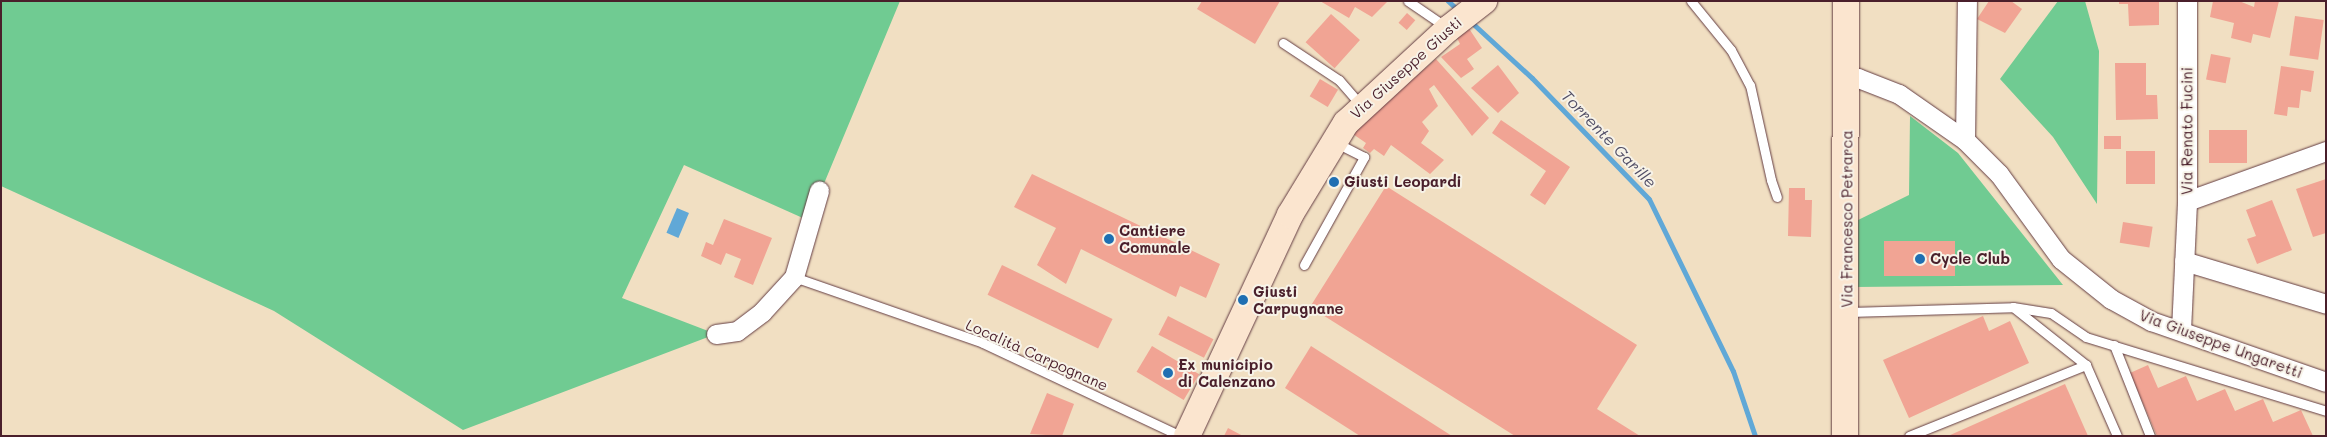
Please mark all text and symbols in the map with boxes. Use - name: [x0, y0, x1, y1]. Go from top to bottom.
- street label: Via Giuseppe Giusti: [1347, 13, 1465, 123]
- street label: Via Renato Fucini: [2178, 67, 2196, 195]
- water label: Torrente Garille: [1558, 86, 1660, 192]
- street label: Via Francesco Petrarca: [1838, 130, 1856, 308]
- place label: Giusti Leopardi: [1344, 173, 1462, 191]
- marker: Giusti Leopardi: [1328, 176, 1340, 188]
- place label: Cantiere Comunale: [1119, 221, 1191, 256]
- marker: Cantiere Comunale: [1103, 233, 1115, 245]
- place label: Cycle Club: [1930, 250, 2010, 268]
- marker: Cycle Club: [1914, 253, 1926, 265]
- place label: Giusti Carpugnane: [1253, 282, 1344, 317]
- marker: Giusti Carpugnane: [1237, 294, 1249, 306]
- street label: Via Giuseppe Ungaretti: [2137, 306, 2305, 382]
- street label: Località Carpognane: [963, 316, 1111, 394]
- place label: Ex municipio di Calenzano: [1178, 355, 1275, 390]
- marker: Ex municipio di Calenzano: [1162, 367, 1174, 379]

